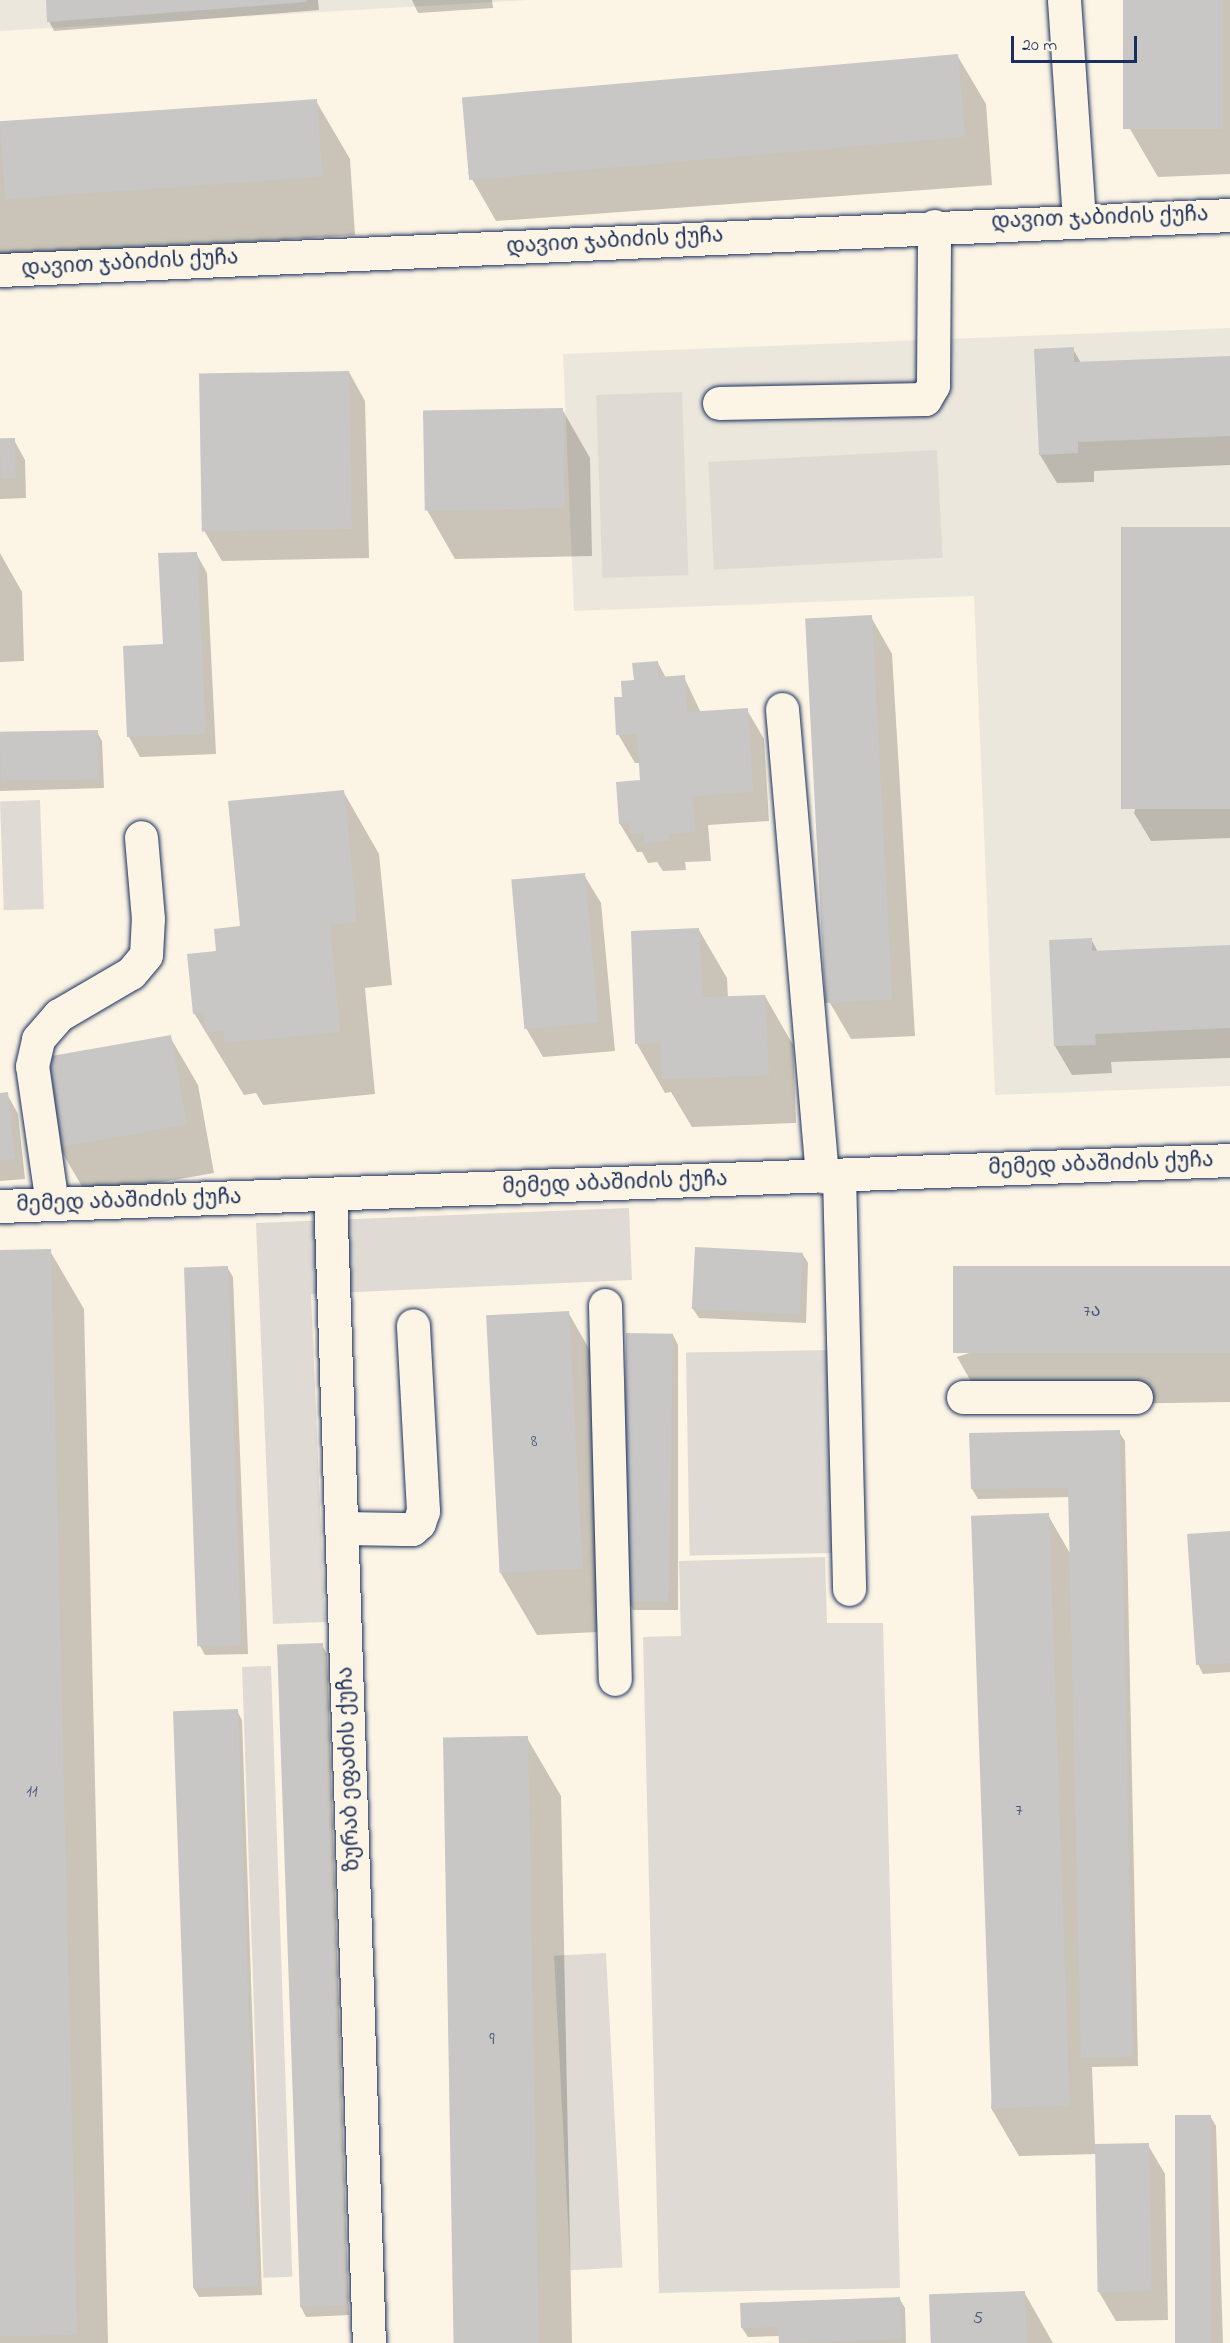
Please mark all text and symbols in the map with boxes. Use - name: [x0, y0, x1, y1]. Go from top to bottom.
- scale bar: [1014, 24, 1140, 62]
- text: 20 m: [1022, 33, 1057, 59]
- street label: დავით ჯაბიძის ქუჩა: [991, 203, 1209, 235]
- street label: დავით ჯაბიძის ქუჩა: [506, 224, 724, 260]
- street label: დავით ჯაბიძის ქუჩა: [21, 246, 239, 282]
- street label: მემედ აბაშიძის ქუჩა: [988, 1148, 1214, 1182]
- street label: მემედ აბაშიძის ქუჩა: [502, 1167, 728, 1201]
- street label: მემედ აბაშიძის ქუჩა: [16, 1185, 242, 1219]
- house number: 7ა: [1083, 1301, 1101, 1323]
- house number: 8: [531, 1431, 537, 1453]
- street label: ზურაბ ეფაძის ქუჩა: [334, 1666, 366, 1872]
- house number: 11: [26, 1781, 38, 1803]
- house number: 7: [1015, 1800, 1023, 1822]
- house number: 9: [489, 2029, 495, 2051]
- house number: 5: [973, 2308, 983, 2330]

